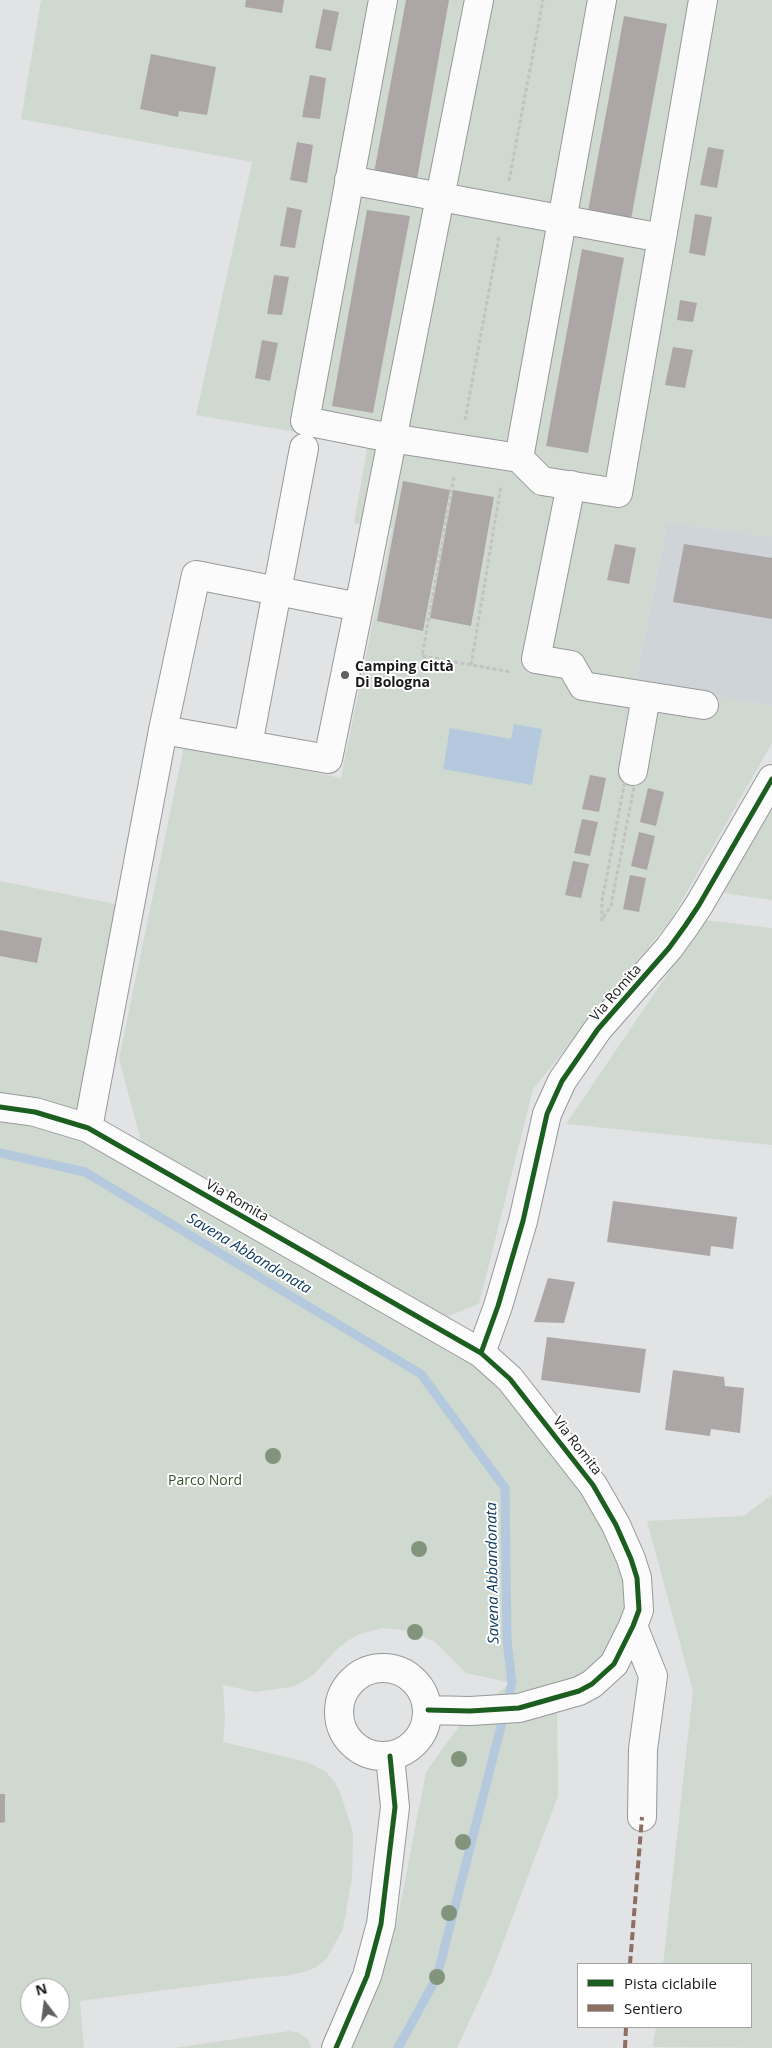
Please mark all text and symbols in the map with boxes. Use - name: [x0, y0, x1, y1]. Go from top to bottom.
- place label: Camping Città Di Bologna: [355, 659, 454, 692]
- marker: Camping Città Di Bologna: [339, 669, 351, 681]
- street label: Via Romita: [587, 961, 645, 1025]
- street label: Via Romita: [203, 1176, 271, 1226]
- water label: Savena Abbandonata: [184, 1210, 314, 1298]
- street label: Via Romita: [549, 1413, 605, 1479]
- park label: Parco Nord: [168, 1473, 242, 1489]
- water label: Savena Abbandonata: [483, 1502, 503, 1644]
- legend: [577, 1963, 752, 2028]
- text: Pista ciclabile: [624, 1973, 717, 1993]
- north arrow: [20, 1978, 70, 2028]
- text: N: [33, 1978, 49, 2000]
- text: Sentiero: [624, 1998, 683, 2018]

